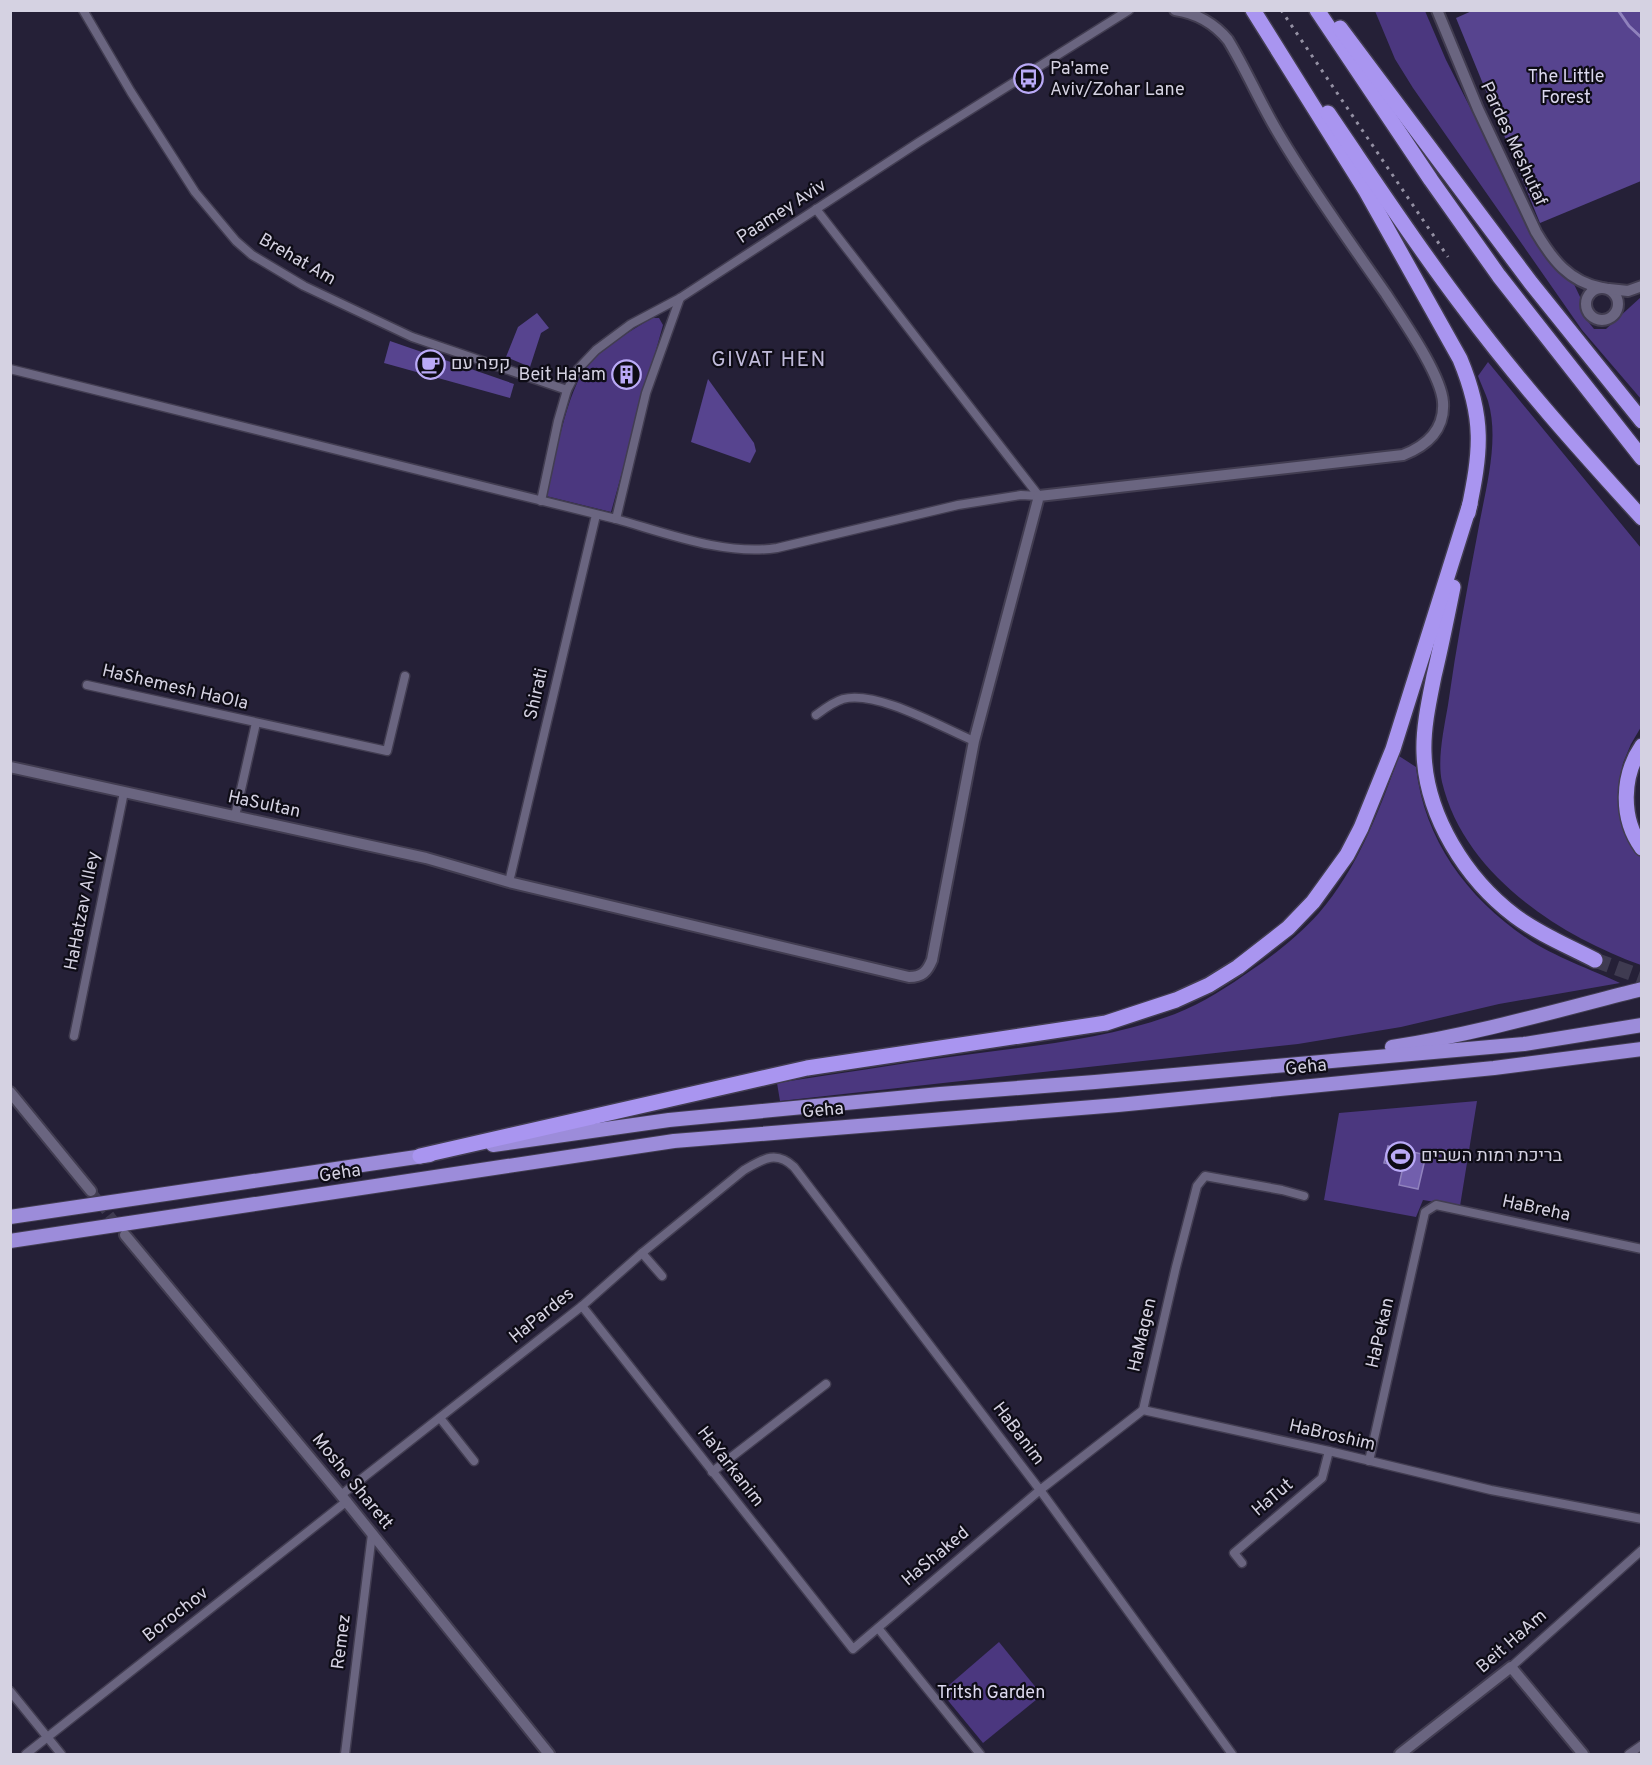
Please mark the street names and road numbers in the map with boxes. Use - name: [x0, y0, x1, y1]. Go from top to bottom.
- street label: Pardes Meshutaf: [1474, 78, 1552, 210]
- street label: Paamey Aviv: [733, 174, 831, 250]
- street label: Brehat Am: [254, 229, 340, 291]
- street label: HaShemesh HaOla: [100, 660, 250, 716]
- street label: Shirati: [520, 666, 554, 722]
- street label: HaSultan: [226, 786, 302, 824]
- street label: HaHatzav Alley: [60, 849, 106, 973]
- street label: Geha: [1284, 1054, 1328, 1082]
- street label: Geha: [801, 1098, 845, 1124]
- street label: Geha: [318, 1159, 362, 1189]
- street label: HaBreha: [1500, 1191, 1572, 1227]
- street label: HaPardes: [505, 1283, 579, 1349]
- street label: HaMagen: [1123, 1296, 1163, 1374]
- street label: HaPekan: [1362, 1296, 1400, 1370]
- street label: HaBanim: [987, 1398, 1049, 1470]
- street label: HaBroshim: [1286, 1415, 1378, 1457]
- street label: HaYarkanim: [691, 1422, 769, 1512]
- street label: Moshe Sharett: [306, 1429, 398, 1535]
- street label: HaTut: [1247, 1474, 1299, 1522]
- street label: HaShaked: [898, 1522, 974, 1592]
- street label: Borochov: [138, 1582, 214, 1648]
- street label: Beit HaAm: [1472, 1605, 1552, 1679]
- street label: Remez: [327, 1613, 357, 1671]

